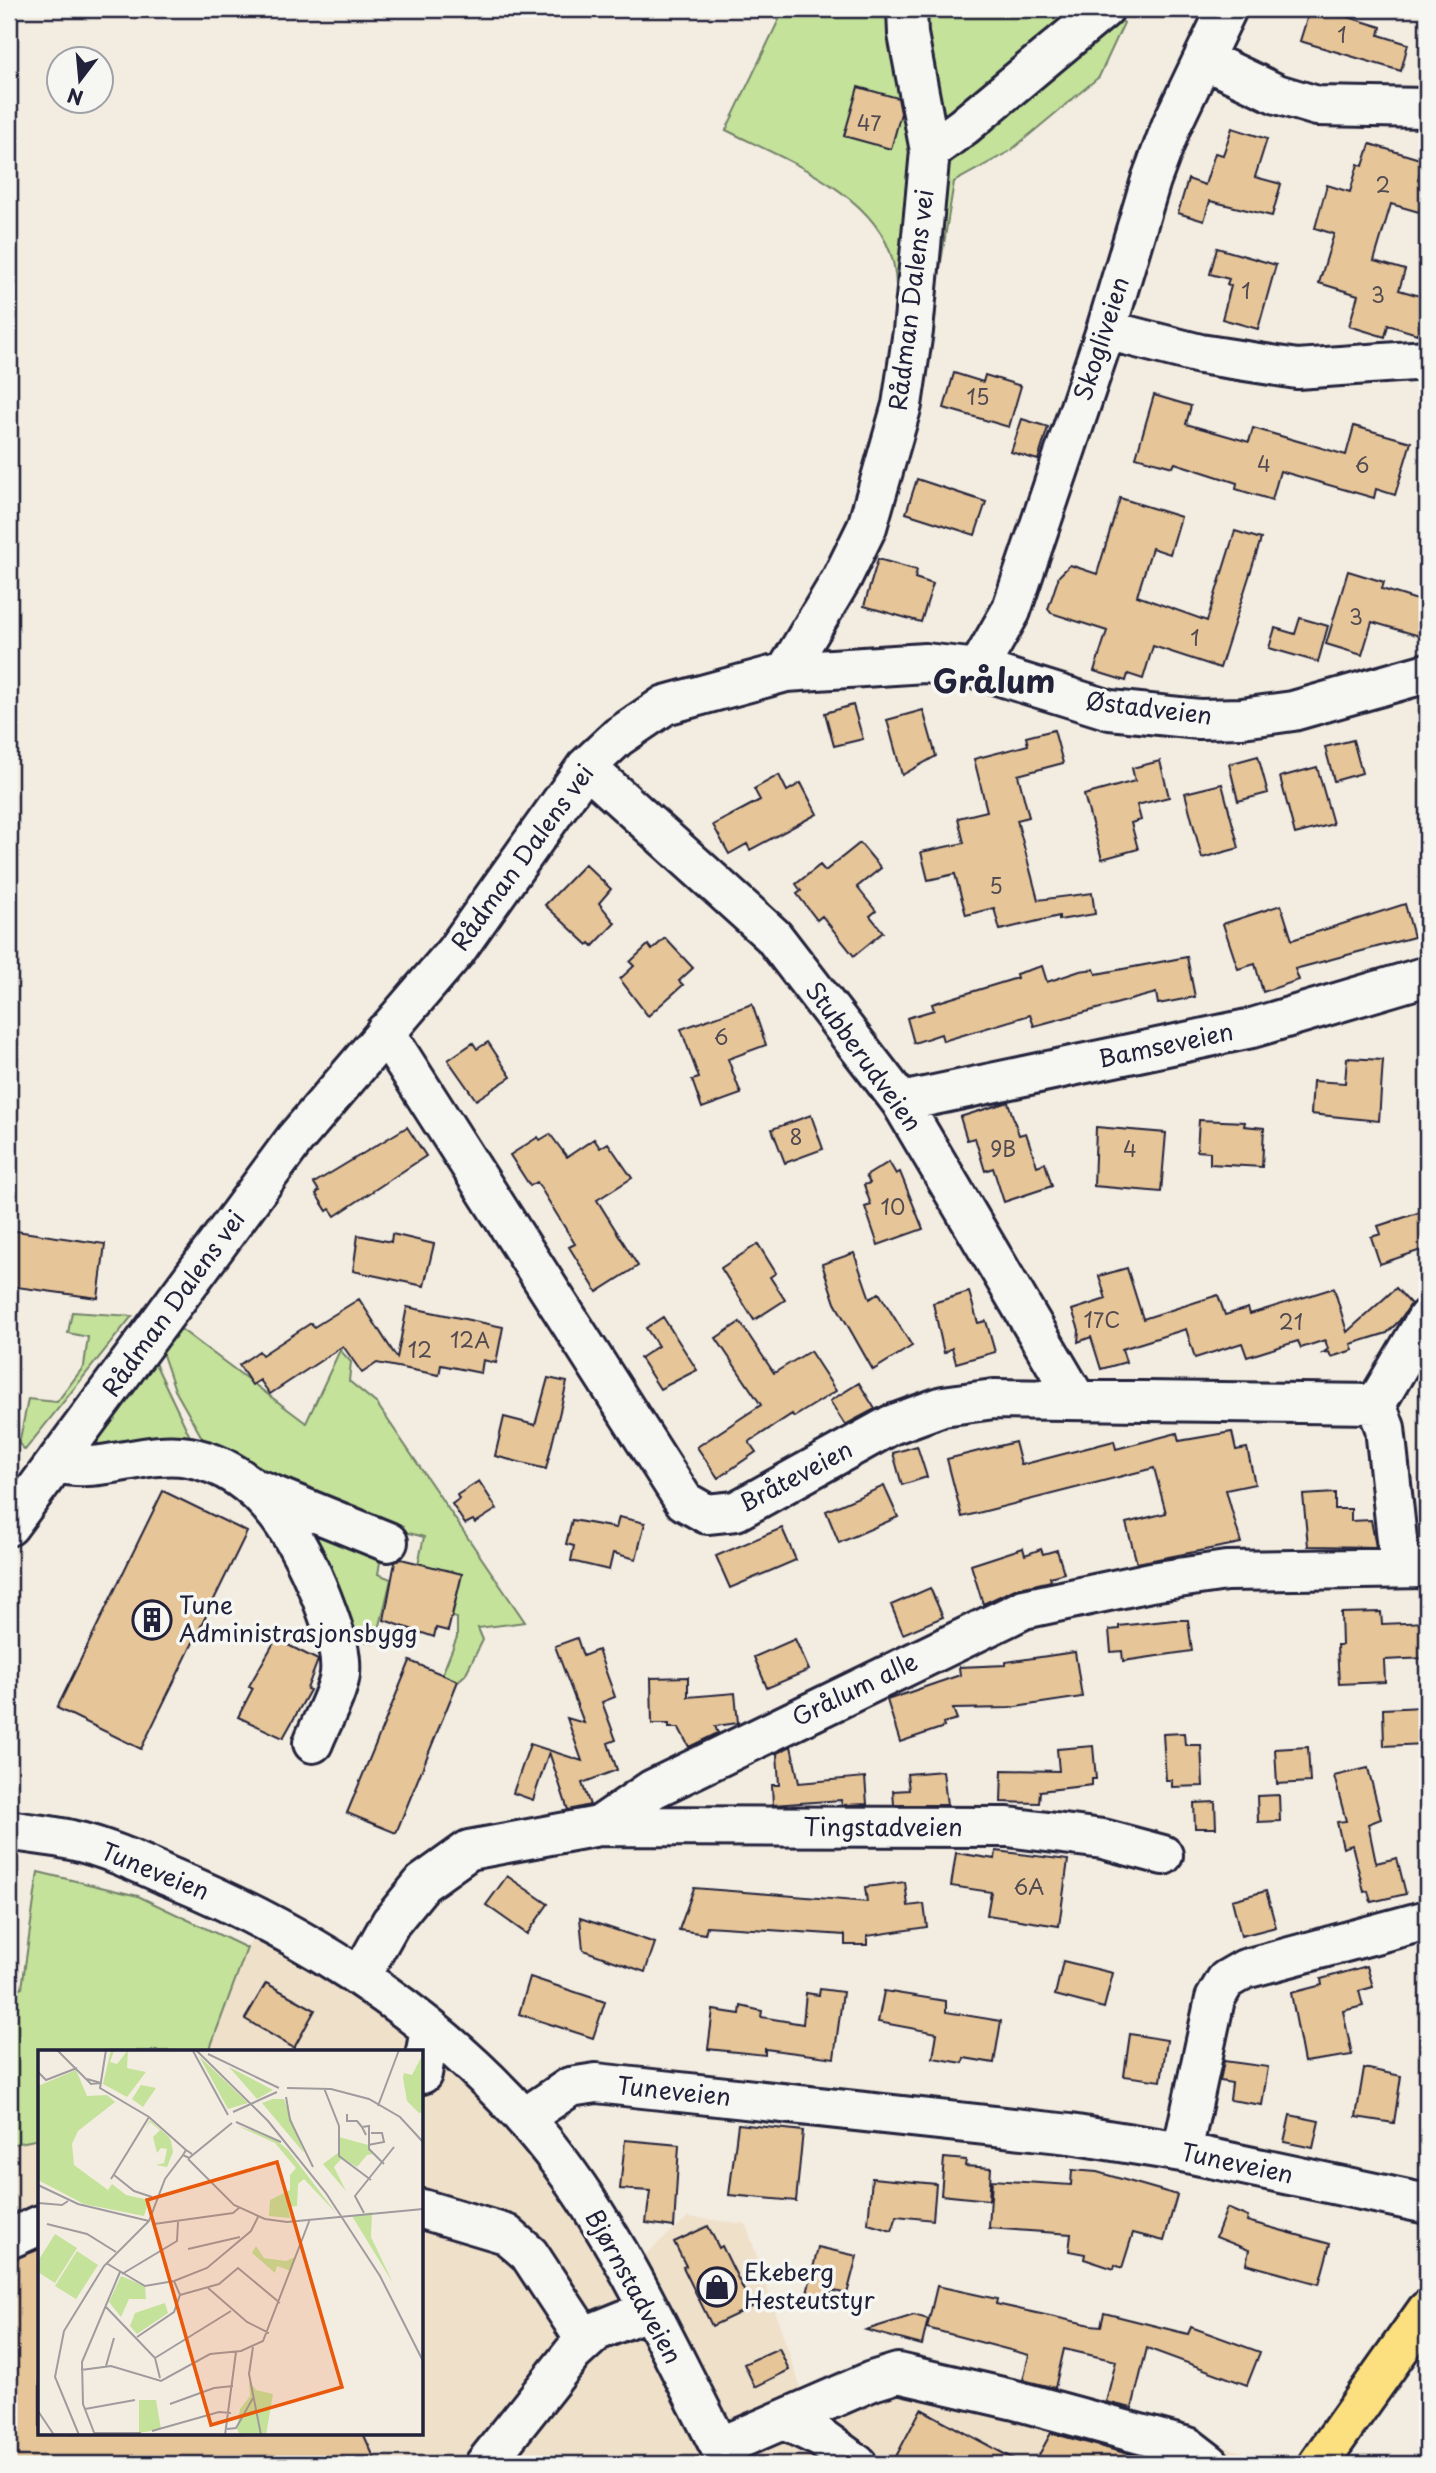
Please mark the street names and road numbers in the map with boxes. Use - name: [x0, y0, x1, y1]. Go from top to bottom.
- street label: Rådman Dalens vei: [879, 187, 941, 413]
- street label: Skogliveien: [1063, 272, 1137, 405]
- street label: Østadveien: [1084, 681, 1214, 733]
- street label: Rådman Dalens vei: [441, 756, 601, 958]
- street label: Stubberudveien: [798, 973, 931, 1138]
- street label: Bamseveien: [1095, 1012, 1236, 1076]
- street label: Rådman Dalens vei: [92, 1202, 252, 1404]
- street label: Bråteveien: [732, 1430, 858, 1520]
- street label: Grålum alle: [785, 1642, 923, 1734]
- street label: Tingstadveien: [803, 1808, 963, 1844]
- street label: Tuneveien: [96, 1832, 215, 1908]
- street label: Tuneveien: [616, 2066, 733, 2114]
- street label: Tuneveien: [1178, 2133, 1297, 2191]
- street label: Bjørnstadveien: [577, 2202, 692, 2370]

